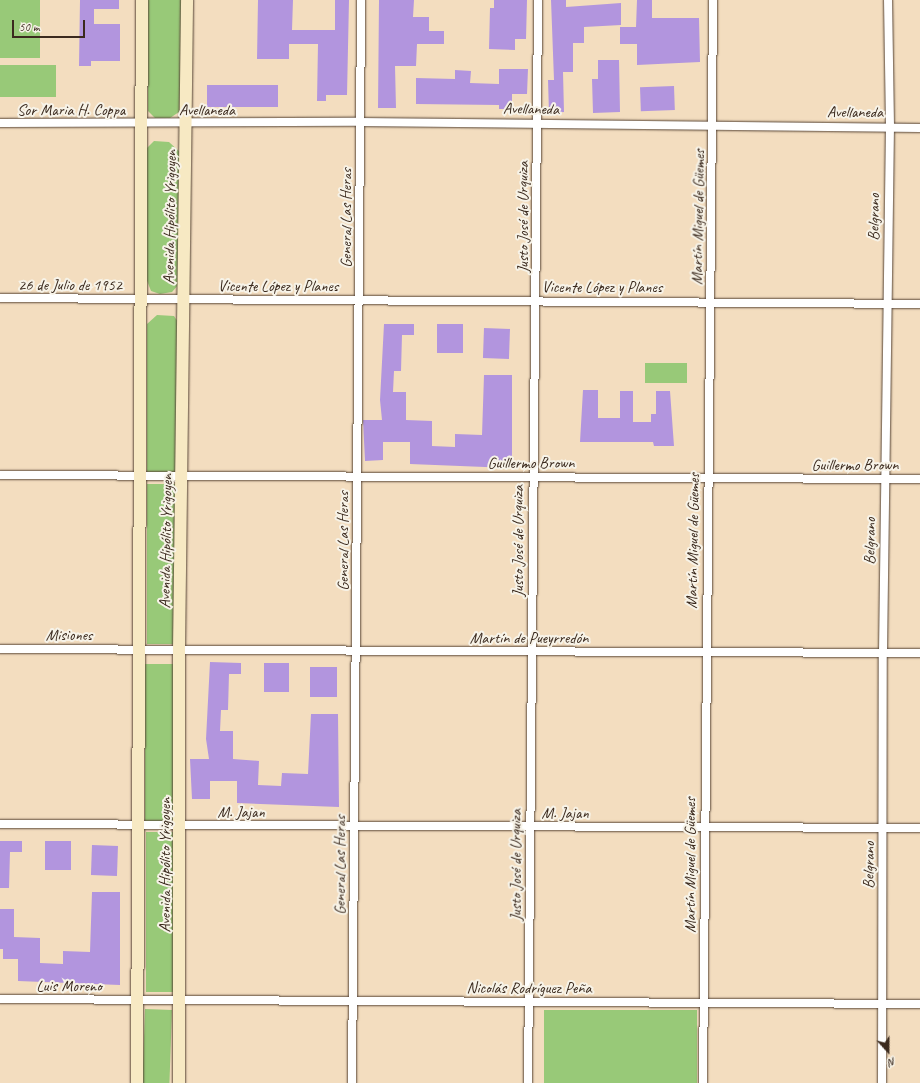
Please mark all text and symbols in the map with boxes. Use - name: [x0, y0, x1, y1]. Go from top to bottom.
- scale bar: [14, 12, 87, 38]
- text: 50 m: [19, 19, 39, 35]
- street label: Avellaneda: [503, 99, 559, 119]
- street label: Sor Maria H. Coppa: [17, 100, 125, 120]
- street label: Avellaneda: [179, 100, 235, 120]
- street label: Avellaneda: [827, 102, 883, 122]
- street label: Avenida Hipólito Yrigoyen: [159, 149, 181, 285]
- street label: Martín Miguel de Güemes: [687, 149, 709, 285]
- street label: Justo José de Urquiza: [513, 161, 533, 273]
- street label: General Las Heras: [336, 168, 356, 268]
- street label: Belgrano: [864, 193, 884, 241]
- street label: 26 de Julio de 1952: [18, 275, 122, 295]
- street label: Vicente López y Planes: [218, 276, 338, 296]
- street label: Vicente López y Planes: [542, 277, 662, 297]
- street label: Guillermo Brown: [487, 453, 575, 473]
- street label: Guillermo Brown: [811, 455, 899, 475]
- street label: Avenida Hipólito Yrigoyen: [155, 473, 177, 609]
- street label: Martín Miguel de Güemes: [682, 473, 704, 609]
- street label: Justo José de Urquiza: [508, 485, 528, 597]
- street label: General Las Heras: [333, 491, 353, 591]
- street label: Belgrano: [860, 517, 880, 565]
- street label: Misiones: [46, 625, 92, 645]
- street label: Martín de Pueyrredón: [470, 628, 588, 648]
- street label: Martín Miguel de Güemes: [680, 797, 700, 933]
- street label: Avenida Hipólito Yrigoyen: [155, 798, 175, 932]
- street label: M. Jajan: [217, 802, 265, 822]
- street label: M. Jajan: [541, 803, 589, 823]
- street label: Justo José de Urquiza: [506, 809, 526, 921]
- street label: General Las Heras: [330, 815, 350, 915]
- street label: Belgrano: [859, 841, 879, 889]
- street label: Luis Moreno: [36, 976, 102, 996]
- street label: Nicolás Rodríguez Peña: [467, 978, 591, 998]
- north arrow: [868, 1031, 908, 1071]
- text: N: [887, 1054, 898, 1070]

